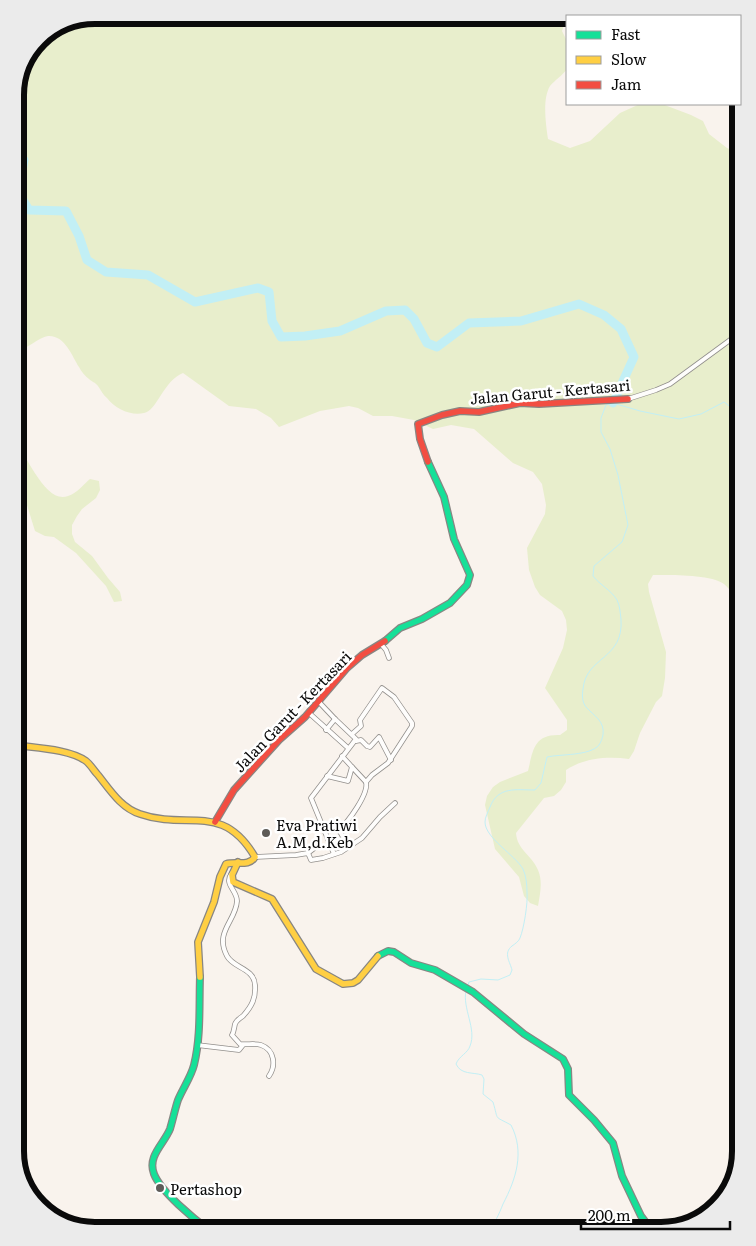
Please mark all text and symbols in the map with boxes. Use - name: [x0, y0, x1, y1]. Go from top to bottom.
- legend: [566, 15, 741, 105]
- text: Fast: [611, 22, 640, 45]
- text: Slow: [611, 47, 646, 70]
- text: Jam: [611, 72, 642, 95]
- street label: Jalan Garut - Kertasari: [469, 373, 631, 409]
- street label: Jalan Garut - Kertasari: [228, 645, 356, 777]
- place label: Eva Pratiwi A.M,d.Keb: [276, 813, 357, 853]
- marker: Eva Pratiwi A.M,d.Keb: [260, 827, 272, 839]
- place label: Pertashop: [170, 1177, 242, 1200]
- marker: Pertashop: [154, 1182, 166, 1194]
- scale bar: [581, 1198, 730, 1230]
- text: 200 m: [588, 1203, 631, 1226]

